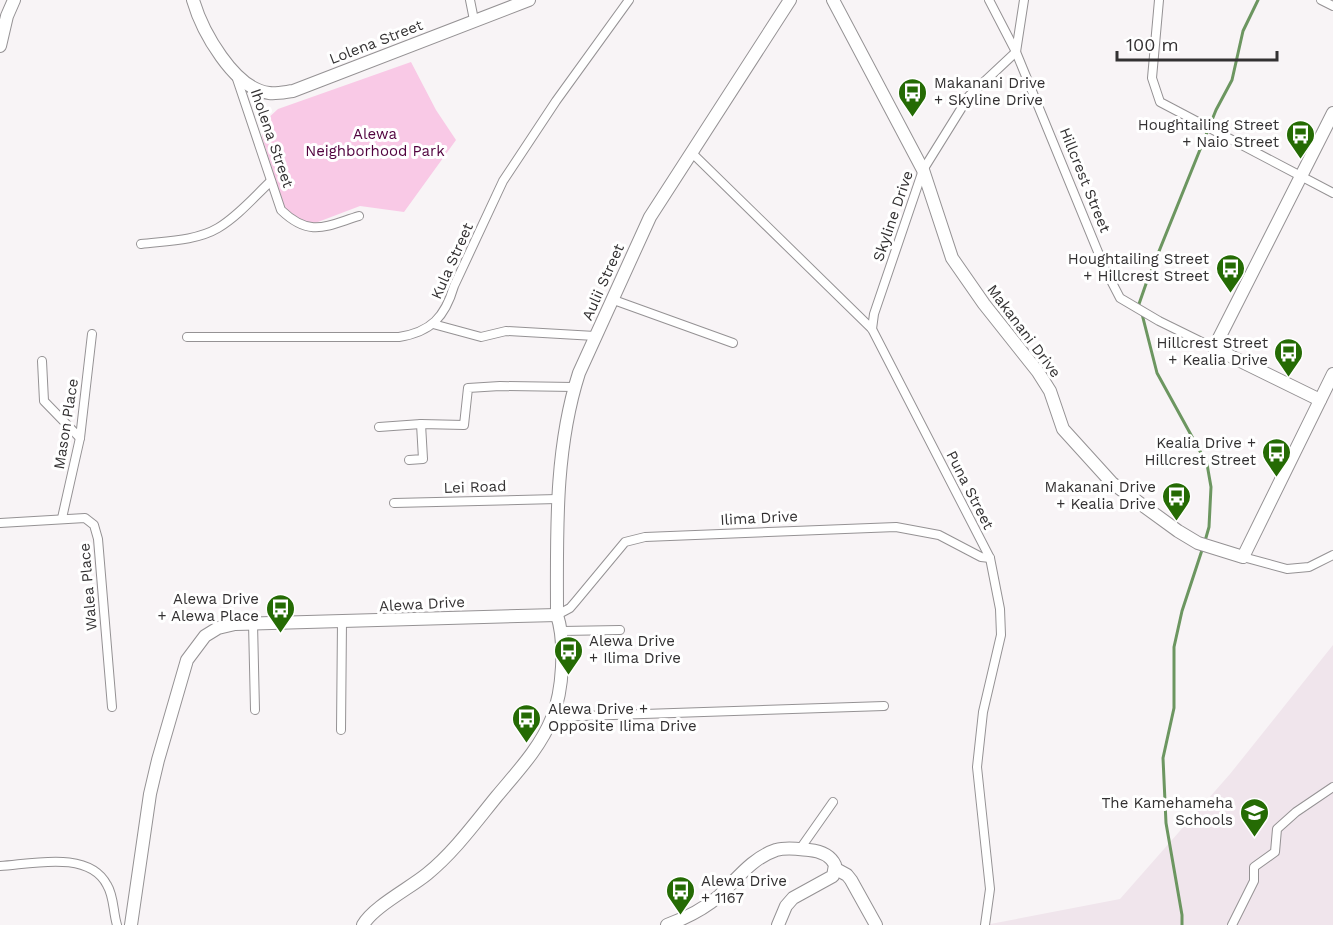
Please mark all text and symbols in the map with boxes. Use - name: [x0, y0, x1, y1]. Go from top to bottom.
- street label: Lolena Street: [327, 16, 426, 68]
- scale bar: [1117, 24, 1278, 62]
- text: 100 m: [1126, 34, 1179, 55]
- place label: Makanani Drive + Skyline Drive: [934, 74, 1046, 109]
- bus stop icon: Makanani Drive + Skyline Drive: [897, 76, 929, 118]
- street label: Iholena Street: [247, 86, 298, 191]
- place label: Houghtailing Street + Naio Street: [1138, 116, 1280, 151]
- bus stop icon: Houghtailing Street + Naio Street: [1284, 118, 1316, 160]
- park label: Alewa Neighborhood Park: [305, 125, 445, 160]
- street label: Hillcrest Street: [1056, 125, 1115, 236]
- street label: Skyline Drive: [869, 168, 917, 264]
- street label: Kula Street: [427, 219, 477, 302]
- street label: Aulii Street: [578, 240, 628, 323]
- place label: Houghtailing Street + Hillcrest Street: [1068, 250, 1210, 285]
- bus stop icon: Houghtailing Street + Hillcrest Street: [1214, 252, 1246, 294]
- street label: Makanani Drive: [983, 281, 1065, 381]
- place label: Hillcrest Street + Kealia Drive: [1156, 334, 1269, 369]
- bus stop icon: Hillcrest Street + Kealia Drive: [1273, 336, 1305, 378]
- street label: Mason Place: [50, 377, 82, 471]
- place label: Kealia Drive + Hillcrest Street: [1144, 434, 1257, 469]
- bus stop icon: Kealia Drive + Hillcrest Street: [1261, 436, 1293, 478]
- street label: Puna Street: [942, 448, 998, 533]
- street label: Lei Road: [443, 477, 507, 497]
- place label: Makanani Drive + Kealia Drive: [1044, 478, 1156, 513]
- bus stop icon: Makanani Drive + Kealia Drive: [1161, 480, 1193, 522]
- street label: Ilima Drive: [720, 507, 798, 529]
- street label: Walea Place: [75, 542, 101, 632]
- place label: Alewa Drive + Alewa Place: [158, 590, 259, 625]
- bus stop icon: Alewa Drive + Alewa Place: [264, 592, 296, 634]
- street label: Alewa Drive: [379, 593, 465, 615]
- place label: Alewa Drive + Ilima Drive: [589, 632, 681, 667]
- bus stop icon: Alewa Drive + Ilima Drive: [552, 634, 584, 676]
- place label: Alewa Drive + Opposite Ilima Drive: [548, 700, 697, 735]
- bus stop icon: Alewa Drive + Opposite Ilima Drive: [511, 702, 543, 744]
- place label: The Kamehameha Schools: [1102, 794, 1234, 829]
- school or university icon: The Kamehameha Schools: [1238, 796, 1270, 838]
- place label: Alewa Drive + 1167: [701, 872, 787, 907]
- bus stop icon: Alewa Drive + 1167: [664, 874, 696, 916]

